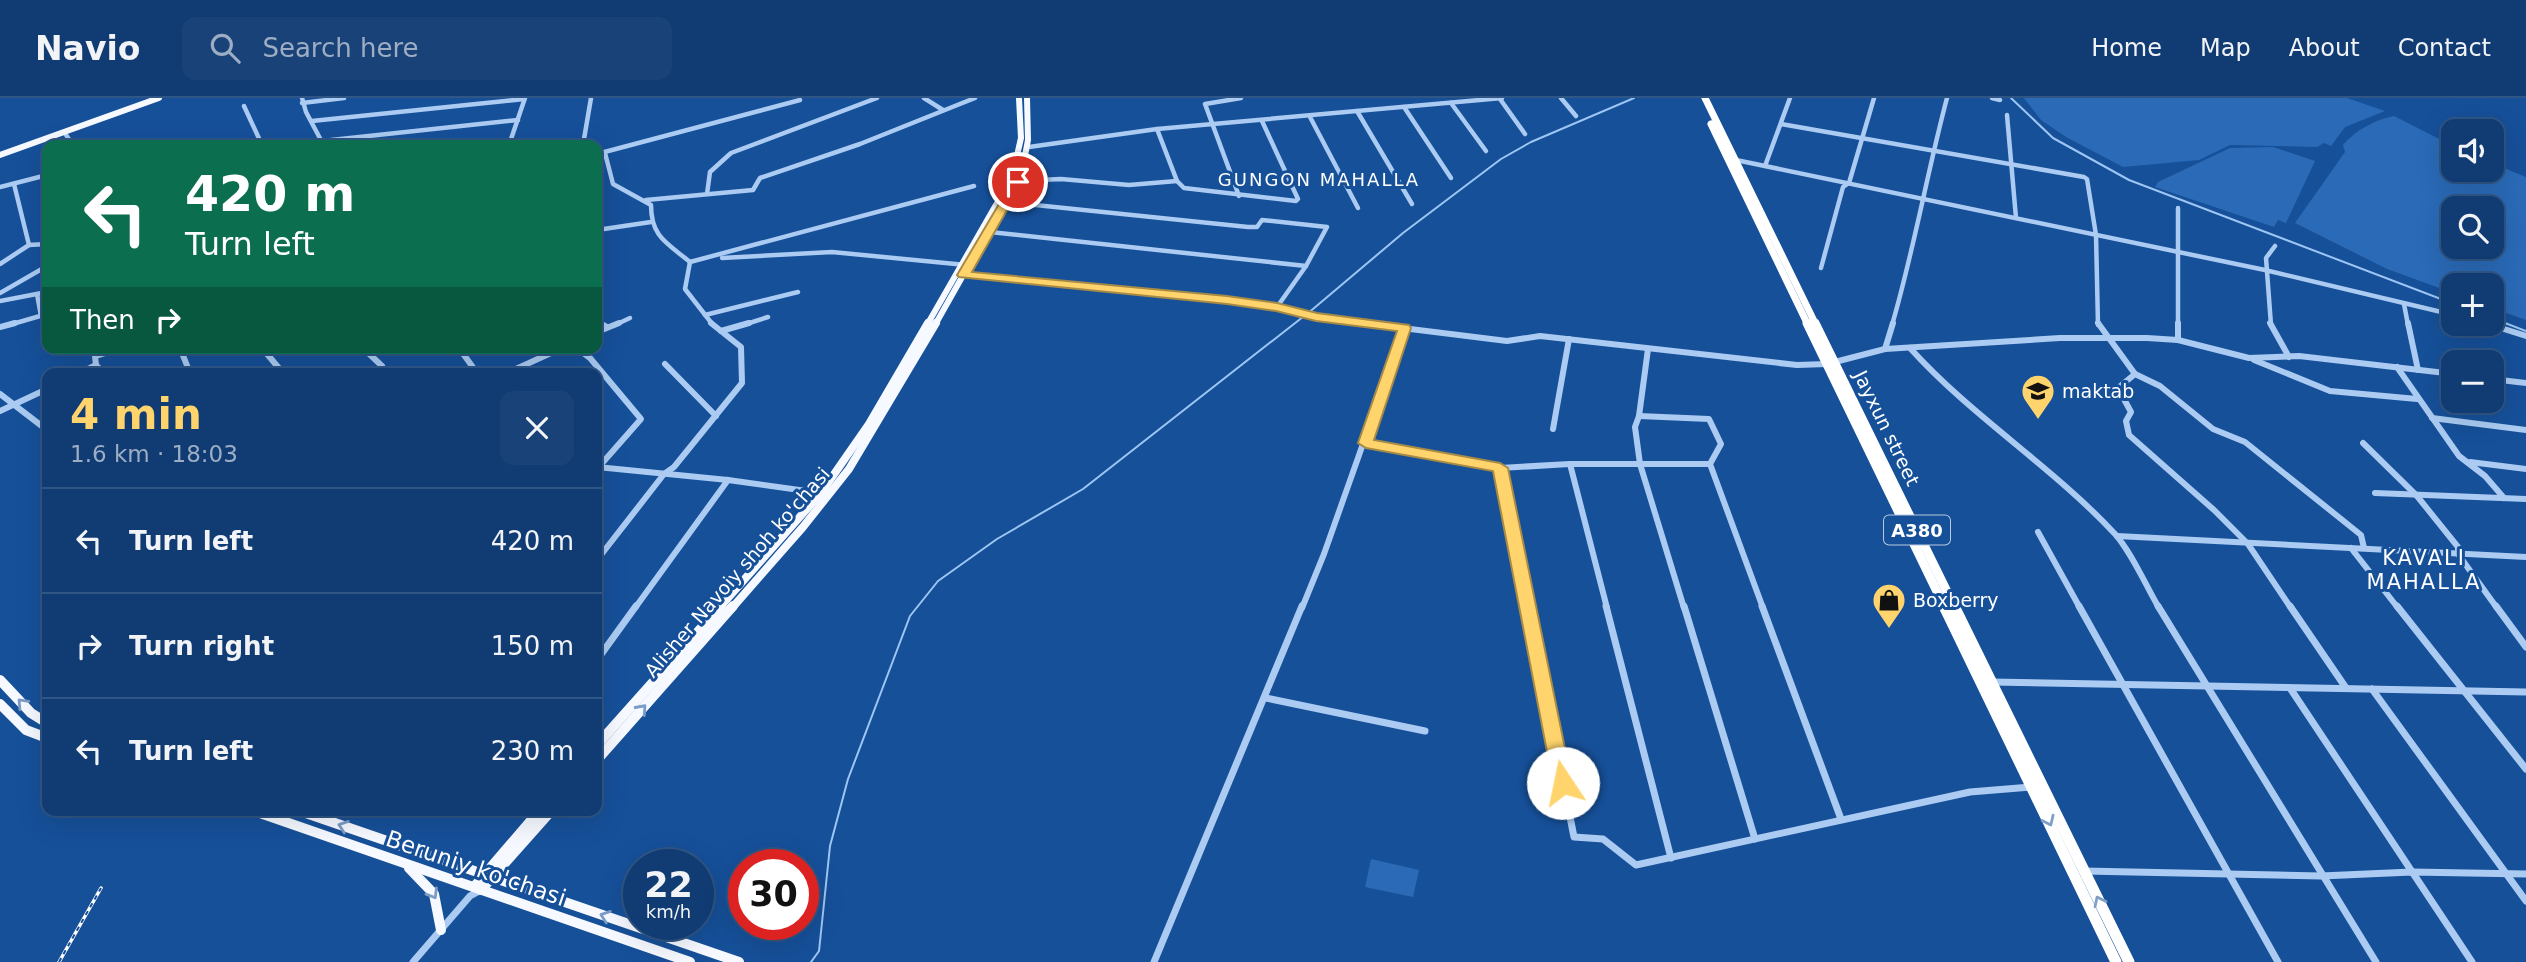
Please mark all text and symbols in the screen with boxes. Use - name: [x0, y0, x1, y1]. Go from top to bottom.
- search box: [182, 17, 672, 80]
- text: Navio: [35, 29, 140, 68]
- icon: search: [206, 29, 244, 67]
- text: Search here: [262, 33, 419, 63]
- text: Home: [2091, 34, 2162, 62]
- text: Map: [2200, 34, 2251, 62]
- text: About: [2289, 34, 2360, 62]
- text: Contact: [2398, 34, 2491, 62]
- map controls: [2441, 119, 2504, 413]
- button: sound: [2441, 119, 2504, 182]
- pin: [988, 152, 1048, 212]
- icon: arrive: [999, 163, 1037, 201]
- text: 420 m: [185, 166, 355, 223]
- icon: left: [70, 168, 161, 259]
- district label: GUNGON MAHALLA: [1218, 169, 1420, 190]
- button: search: [2441, 196, 2504, 259]
- text: Turn left: [185, 225, 315, 263]
- button: +: [2441, 273, 2504, 336]
- icon: right: [149, 301, 187, 339]
- text: Then: [70, 305, 135, 335]
- button: −: [2441, 350, 2504, 413]
- street label: Jayxun street: [1849, 366, 1924, 489]
- school or university icon: maktab: [2019, 372, 2057, 421]
- place label: maktab: [2062, 380, 2134, 402]
- text: 4 min: [70, 390, 202, 439]
- button: close: [500, 391, 574, 465]
- text: 1.6 km · 18:03: [70, 441, 238, 467]
- street label: Alisher Navoiy shoh ko'chasi: [640, 463, 834, 681]
- road number: A380: [1884, 516, 1950, 544]
- icon: left: [70, 522, 108, 560]
- text: Turn left: [129, 526, 253, 556]
- text: 420 m: [491, 526, 574, 556]
- district label: KAVALI MAHALLA: [2367, 546, 2481, 594]
- shop icon: Boxberry: [1870, 581, 1908, 630]
- place label: Boxberry: [1913, 589, 1999, 611]
- icon: right: [70, 627, 108, 665]
- text: Turn right: [129, 631, 274, 661]
- text: 150 m: [491, 631, 574, 661]
- one-way arrow: [18, 698, 31, 711]
- one-way arrow: [634, 704, 647, 717]
- icon: left: [70, 732, 108, 770]
- text: Turn left: [129, 736, 253, 766]
- text: 230 m: [491, 736, 574, 766]
- position arrow: [1526, 746, 1600, 820]
- one-way arrow: [2041, 814, 2055, 826]
- one-way arrow: [338, 820, 350, 834]
- street label: Beruniy ko'chasi: [383, 825, 569, 911]
- speed limit sign: 30: [728, 849, 819, 940]
- text: 22: [644, 865, 693, 905]
- one-way arrow: [425, 886, 438, 899]
- one-way arrow: [2093, 896, 2107, 908]
- text: km/h: [646, 901, 691, 922]
- one-way arrow: [599, 910, 611, 924]

